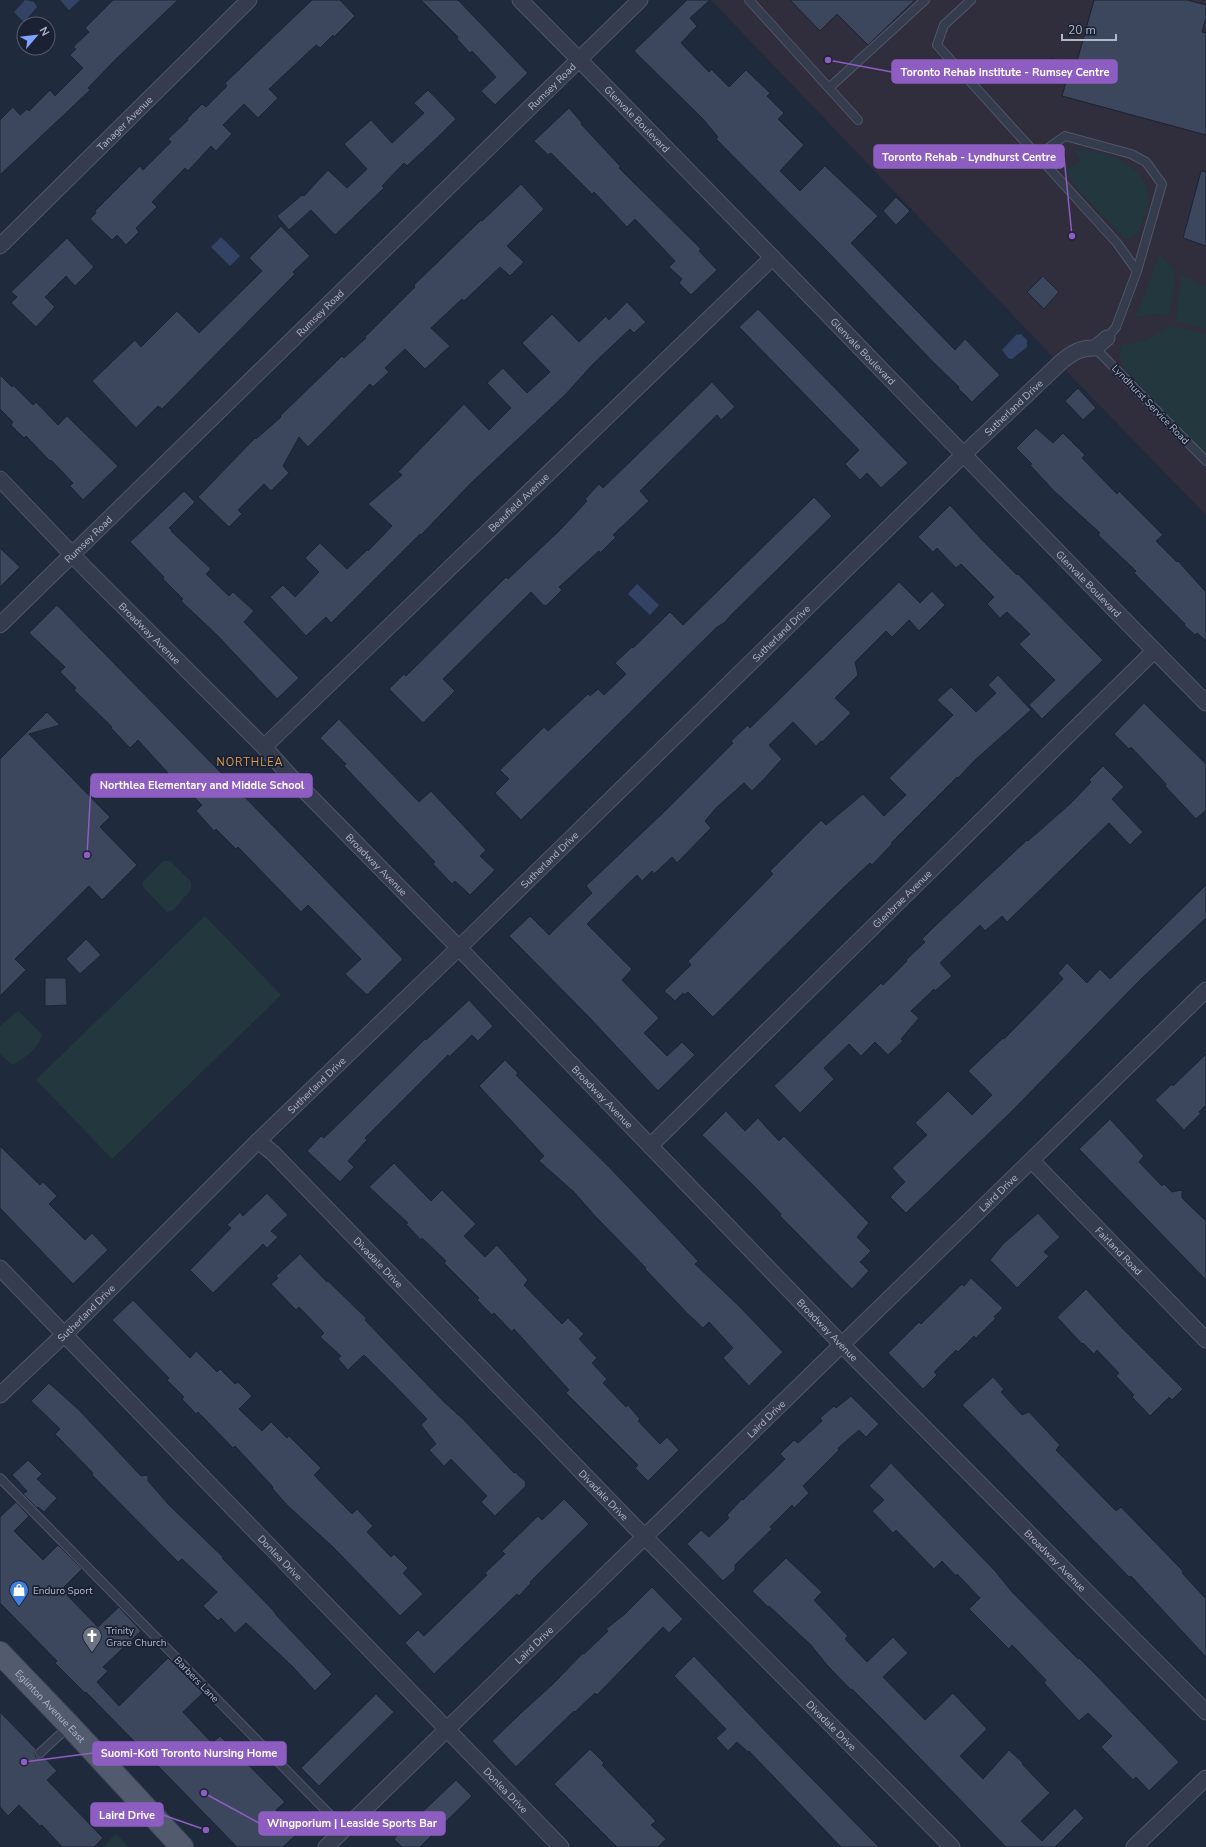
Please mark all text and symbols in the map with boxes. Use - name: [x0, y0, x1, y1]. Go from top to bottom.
- north arrow: [16, 16, 56, 56]
- scale bar: [1062, 16, 1116, 42]
- text: 20 m: [1068, 22, 1096, 38]
- text: N: [36, 24, 53, 39]
- street label: Rumsey Road: [525, 60, 579, 114]
- callout: Toronto Rehab Institute - Rumsey Centre: [892, 60, 1117, 83]
- text: Toronto Rehab Institute - Rumsey Centre: [901, 65, 1109, 80]
- street label: Glenvale Boulevard: [601, 83, 673, 156]
- street label: Tanager Avenue: [94, 93, 156, 154]
- callout: Toronto Rehab - Lyndhurst Centre: [874, 145, 1064, 168]
- text: Toronto Rehab - Lyndhurst Centre: [882, 150, 1056, 165]
- street label: Rumsey Road: [293, 287, 348, 340]
- street label: Glenvale Boulevard: [827, 315, 898, 388]
- street label: Lyndhurst Service Road: [1108, 362, 1192, 448]
- street label: Sutherland Drive: [982, 377, 1046, 439]
- street label: Beaufield Avenue: [486, 470, 552, 535]
- street label: Rumsey Road: [62, 513, 116, 566]
- street label: Glenvale Boulevard: [1052, 548, 1124, 621]
- street label: Broadway Avenue: [115, 600, 183, 668]
- street label: Sutherland Drive: [749, 602, 814, 665]
- district label: NORTHLEA: [217, 755, 283, 770]
- callout: Northlea Elementary and Middle School: [91, 774, 312, 797]
- text: Northlea Elementary and Middle School: [100, 778, 305, 793]
- street label: Sutherland Drive: [518, 829, 582, 892]
- street label: Broadway Avenue: [342, 831, 410, 899]
- street label: Glenbrae Avenue: [870, 867, 935, 932]
- street label: Sutherland Drive: [285, 1054, 349, 1117]
- street label: Broadway Avenue: [568, 1063, 636, 1132]
- street label: Laird Drive: [976, 1171, 1021, 1215]
- street label: Fairland Road: [1092, 1224, 1145, 1279]
- street label: Divadale Drive: [350, 1234, 406, 1291]
- street label: Sutherland Drive: [55, 1282, 119, 1345]
- street label: Broadway Avenue: [793, 1296, 861, 1365]
- street label: Laird Drive: [744, 1397, 789, 1441]
- street label: Divadale Drive: [575, 1467, 631, 1524]
- street label: Broadway Avenue: [1021, 1527, 1089, 1595]
- street label: Donlea Drive: [254, 1532, 305, 1584]
- shop icon: Enduro Sport: [8, 1579, 30, 1607]
- place label: Enduro Sport: [33, 1584, 93, 1598]
- street label: Laird Drive: [512, 1623, 557, 1667]
- place label: Trinity Grace Church: [106, 1624, 166, 1650]
- church icon: Trinity Grace Church: [81, 1625, 103, 1653]
- street label: Barbers Lane: [171, 1653, 222, 1706]
- street label: Eglinton Avenue East: [12, 1667, 88, 1746]
- street label: Divadale Drive: [803, 1698, 859, 1754]
- callout: Suomi-Koti Toronto Nursing Home: [93, 1742, 286, 1765]
- text: Suomi-Koti Toronto Nursing Home: [101, 1746, 277, 1761]
- street label: Donlea Drive: [480, 1765, 531, 1817]
- callout: Laird Drive: [91, 1803, 163, 1826]
- text: Laird Drive: [99, 1808, 155, 1823]
- callout: Wingporium | Leaside Sports Bar: [259, 1812, 445, 1835]
- text: Wingporium | Leaside Sports Bar: [267, 1816, 438, 1831]

